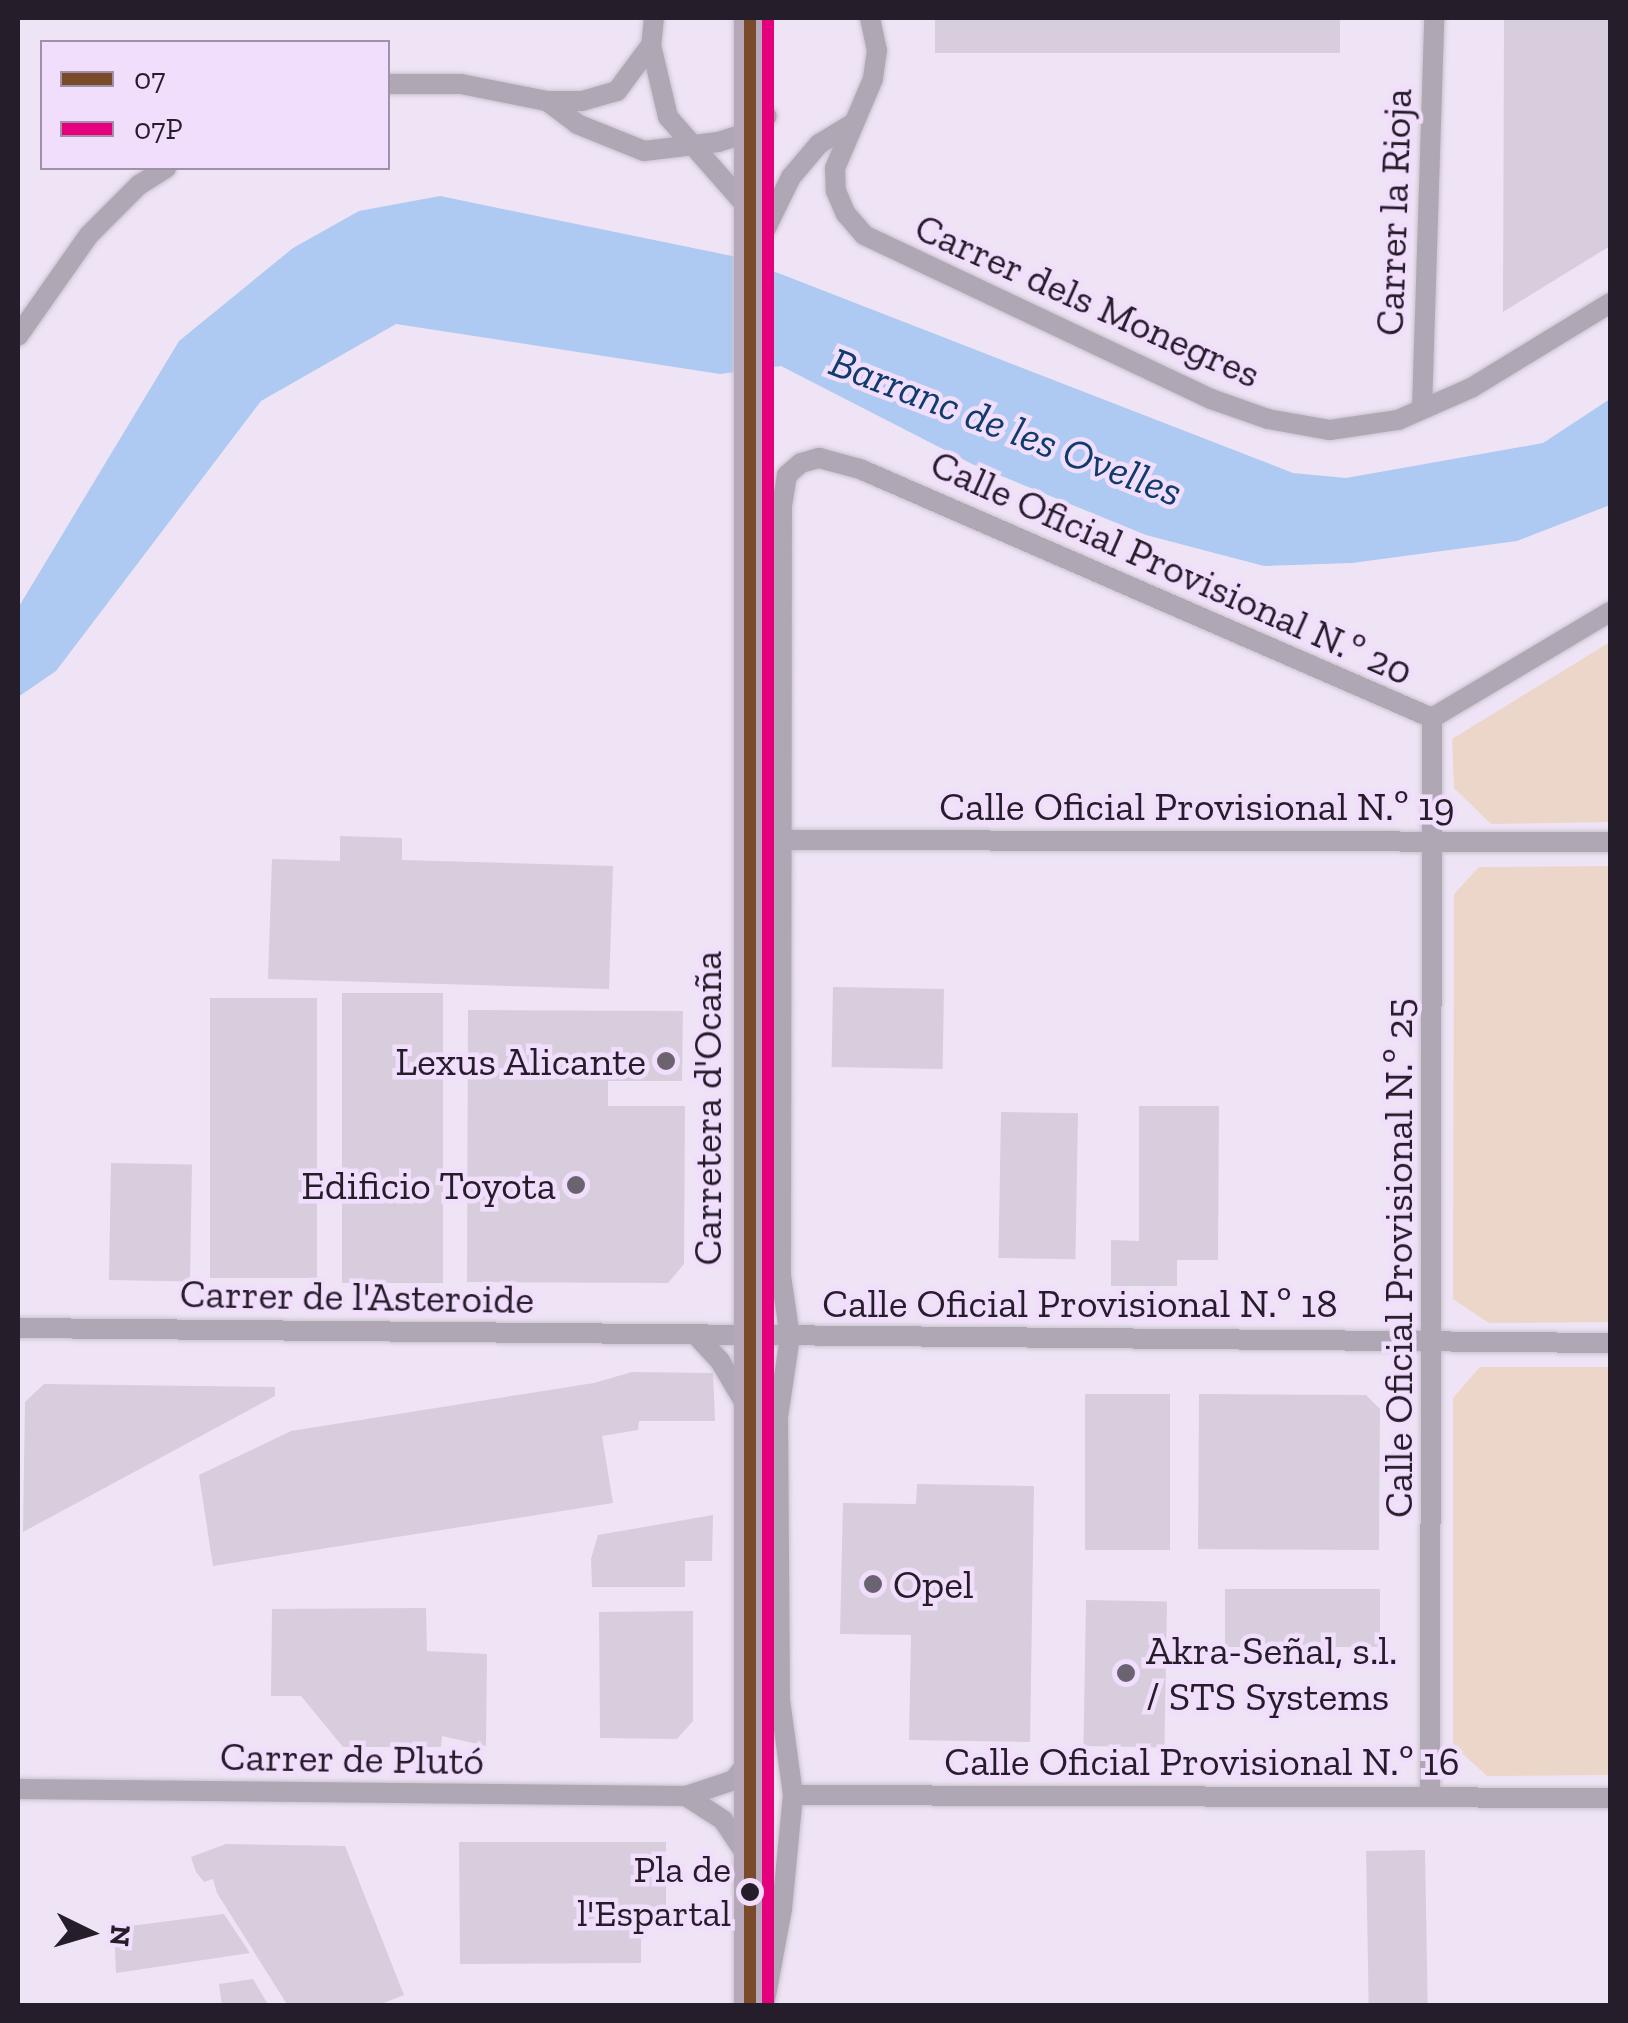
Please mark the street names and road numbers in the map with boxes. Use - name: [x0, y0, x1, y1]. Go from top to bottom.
- street label: Carrer la Rioja: [1365, 87, 1421, 337]
- street label: Carrer dels Monegres: [908, 202, 1268, 398]
- street label: Calle Oficial Provisional N.º 20: [924, 439, 1420, 695]
- street label: Calle Oficial Provisional N.º 19: [939, 782, 1455, 830]
- street label: Carretera d'Ocaña: [683, 951, 731, 1265]
- street label: Calle Oficial Provisional N.º 25: [1374, 998, 1422, 1518]
- street label: Carrer de l'Asteroide: [179, 1269, 535, 1323]
- street label: Calle Oficial Provisional N.º 18: [822, 1279, 1338, 1327]
- street label: Carrer de Plutó: [219, 1732, 485, 1784]
- street label: Calle Oficial Provisional N.º 16: [944, 1737, 1460, 1785]

